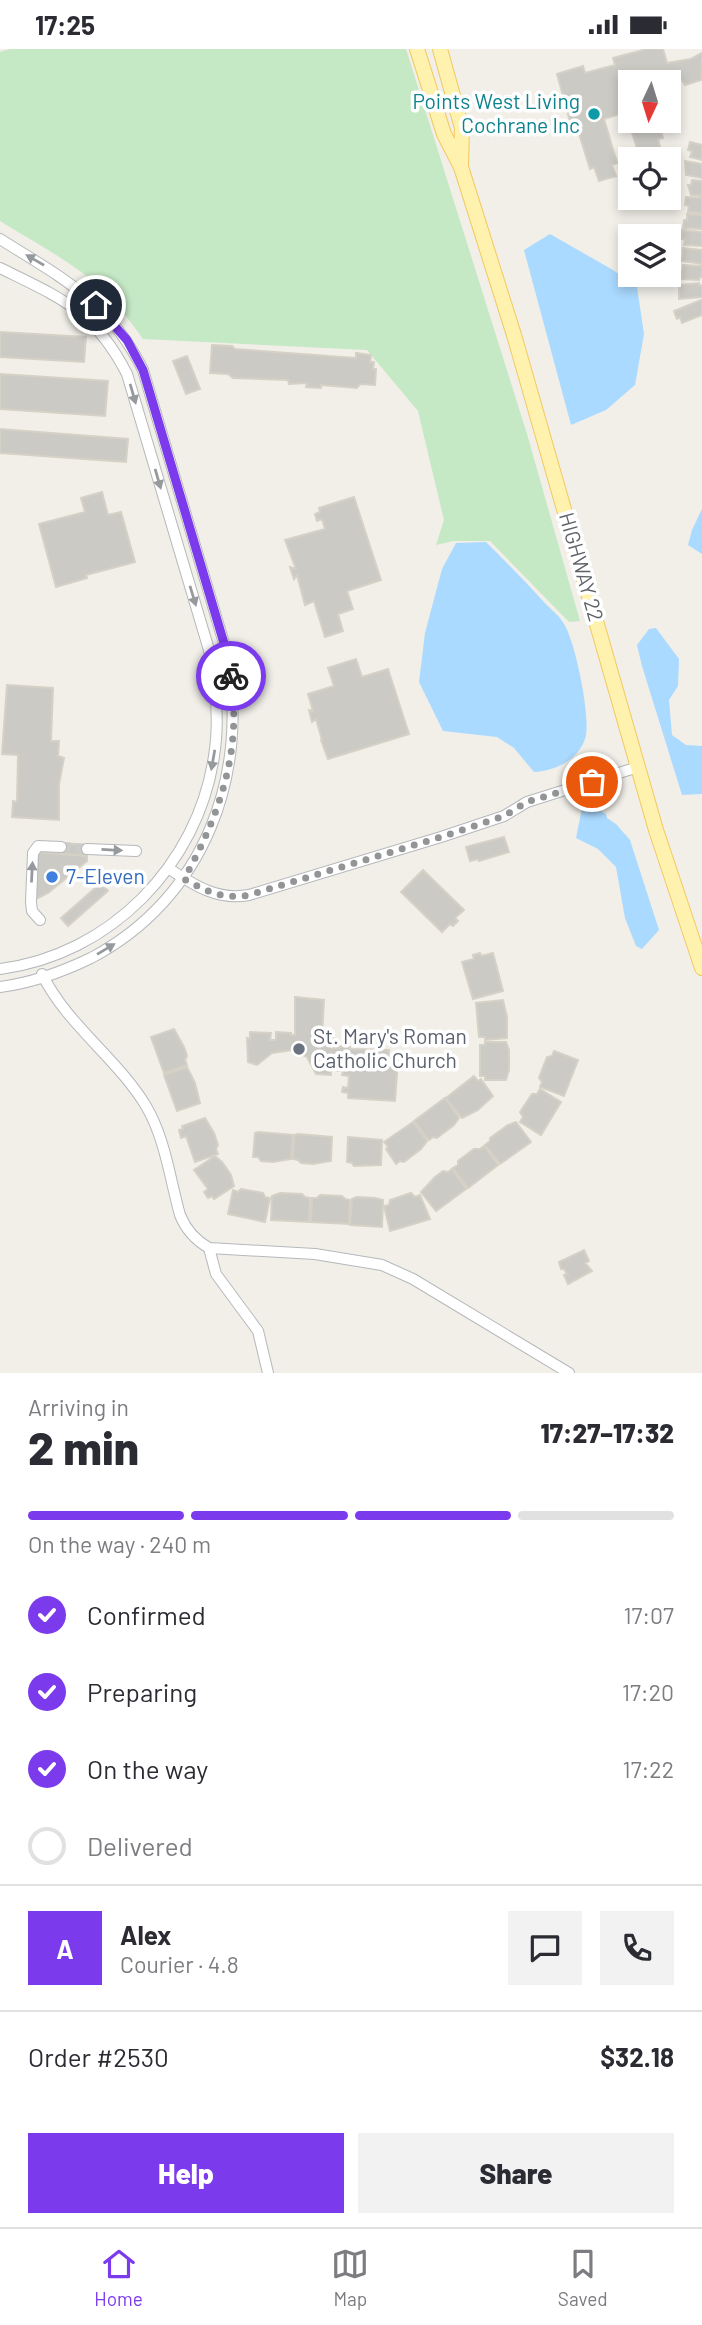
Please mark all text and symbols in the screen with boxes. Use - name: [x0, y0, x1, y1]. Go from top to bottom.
- text: 17:25: [35, 9, 95, 40]
- north arrow: [618, 70, 681, 133]
- map controls: [618, 70, 681, 287]
- place label: Points West Living Cochrane Inc: [412, 88, 580, 137]
- marker: Points West Living Cochrane Inc: [586, 106, 602, 122]
- button: locate: [618, 147, 681, 210]
- button: layers: [618, 224, 681, 287]
- one-way arrow: [25, 254, 44, 266]
- pin: [66, 275, 126, 335]
- icon: home: [77, 286, 115, 324]
- one-way arrow: [129, 384, 139, 405]
- one-way arrow: [153, 468, 163, 489]
- street label: HIGHWAY 22: [555, 509, 610, 624]
- one-way arrow: [188, 586, 198, 607]
- courier: [196, 641, 266, 711]
- icon: bike: [212, 657, 250, 695]
- one-way arrow: [207, 749, 218, 771]
- pin: [562, 752, 622, 812]
- icon: bag: [573, 763, 611, 801]
- one-way arrow: [101, 845, 123, 856]
- one-way arrow: [26, 861, 37, 883]
- place label: 7-Eleven: [66, 863, 145, 888]
- marker: 7-Eleven: [44, 869, 60, 885]
- one-way arrow: [97, 943, 116, 955]
- place label: St. Mary's Roman Catholic Church: [313, 1023, 467, 1072]
- marker: St. Mary's Roman Catholic Church: [291, 1041, 307, 1057]
- text: Arriving in: [28, 1393, 129, 1421]
- text: 17:27–17:32: [540, 1417, 674, 1448]
- text: 2 min: [28, 1419, 139, 1474]
- text: On the way · 240 m: [28, 1530, 211, 1558]
- icon: check: [28, 1596, 66, 1634]
- text: Confirmed: [87, 1599, 206, 1630]
- text: 17:07: [623, 1601, 674, 1629]
- icon: check: [28, 1673, 66, 1711]
- text: Preparing: [87, 1676, 197, 1707]
- text: 17:20: [622, 1678, 674, 1706]
- icon: check: [28, 1750, 66, 1788]
- text: On the way: [87, 1753, 208, 1784]
- text: 17:22: [623, 1755, 674, 1783]
- text: Delivered: [87, 1830, 193, 1861]
- button: chat: [508, 1911, 582, 1985]
- button: phone: [600, 1911, 674, 1985]
- text: Alex: [120, 1919, 171, 1950]
- text: A: [56, 1933, 74, 1964]
- text: Courier · 4.8: [120, 1950, 239, 1978]
- text: Order #2530: [28, 2041, 169, 2072]
- text: $32.18: [600, 2041, 674, 2072]
- button: Help: [28, 2133, 344, 2213]
- button: Share: [358, 2133, 674, 2213]
- tab: Home: [94, 2245, 143, 2310]
- tab: Map: [331, 2245, 369, 2310]
- tab: Saved: [558, 2245, 608, 2310]

